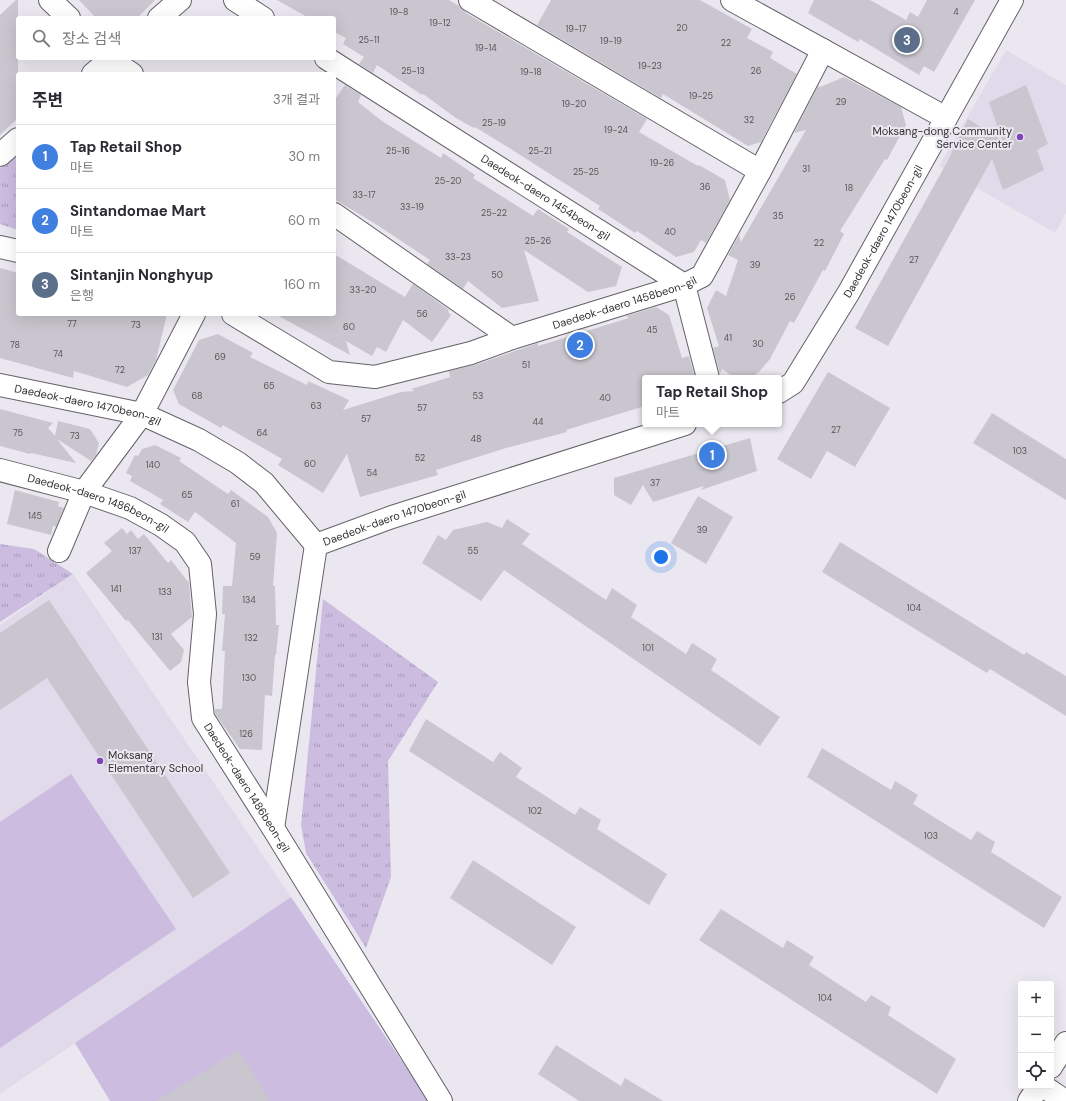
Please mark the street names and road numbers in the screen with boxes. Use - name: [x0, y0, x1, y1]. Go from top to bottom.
- street label: Daedeok-daero 1454beon-gil: [478, 151, 613, 243]
- street label: Daedeok-daero 1470beon-gil: [840, 162, 926, 300]
- street label: Daedeok-daero 1458beon-gil: [551, 273, 697, 331]
- street label: Daedeok-daero 1470beon-gil: [13, 381, 163, 429]
- street label: Daedeok-daero 1486beon-gil: [26, 471, 172, 536]
- street label: Daedeok-daero 1470beon-gil: [321, 487, 468, 549]
- street label: Daedeok-daero 1486beon-gil: [201, 720, 293, 855]

